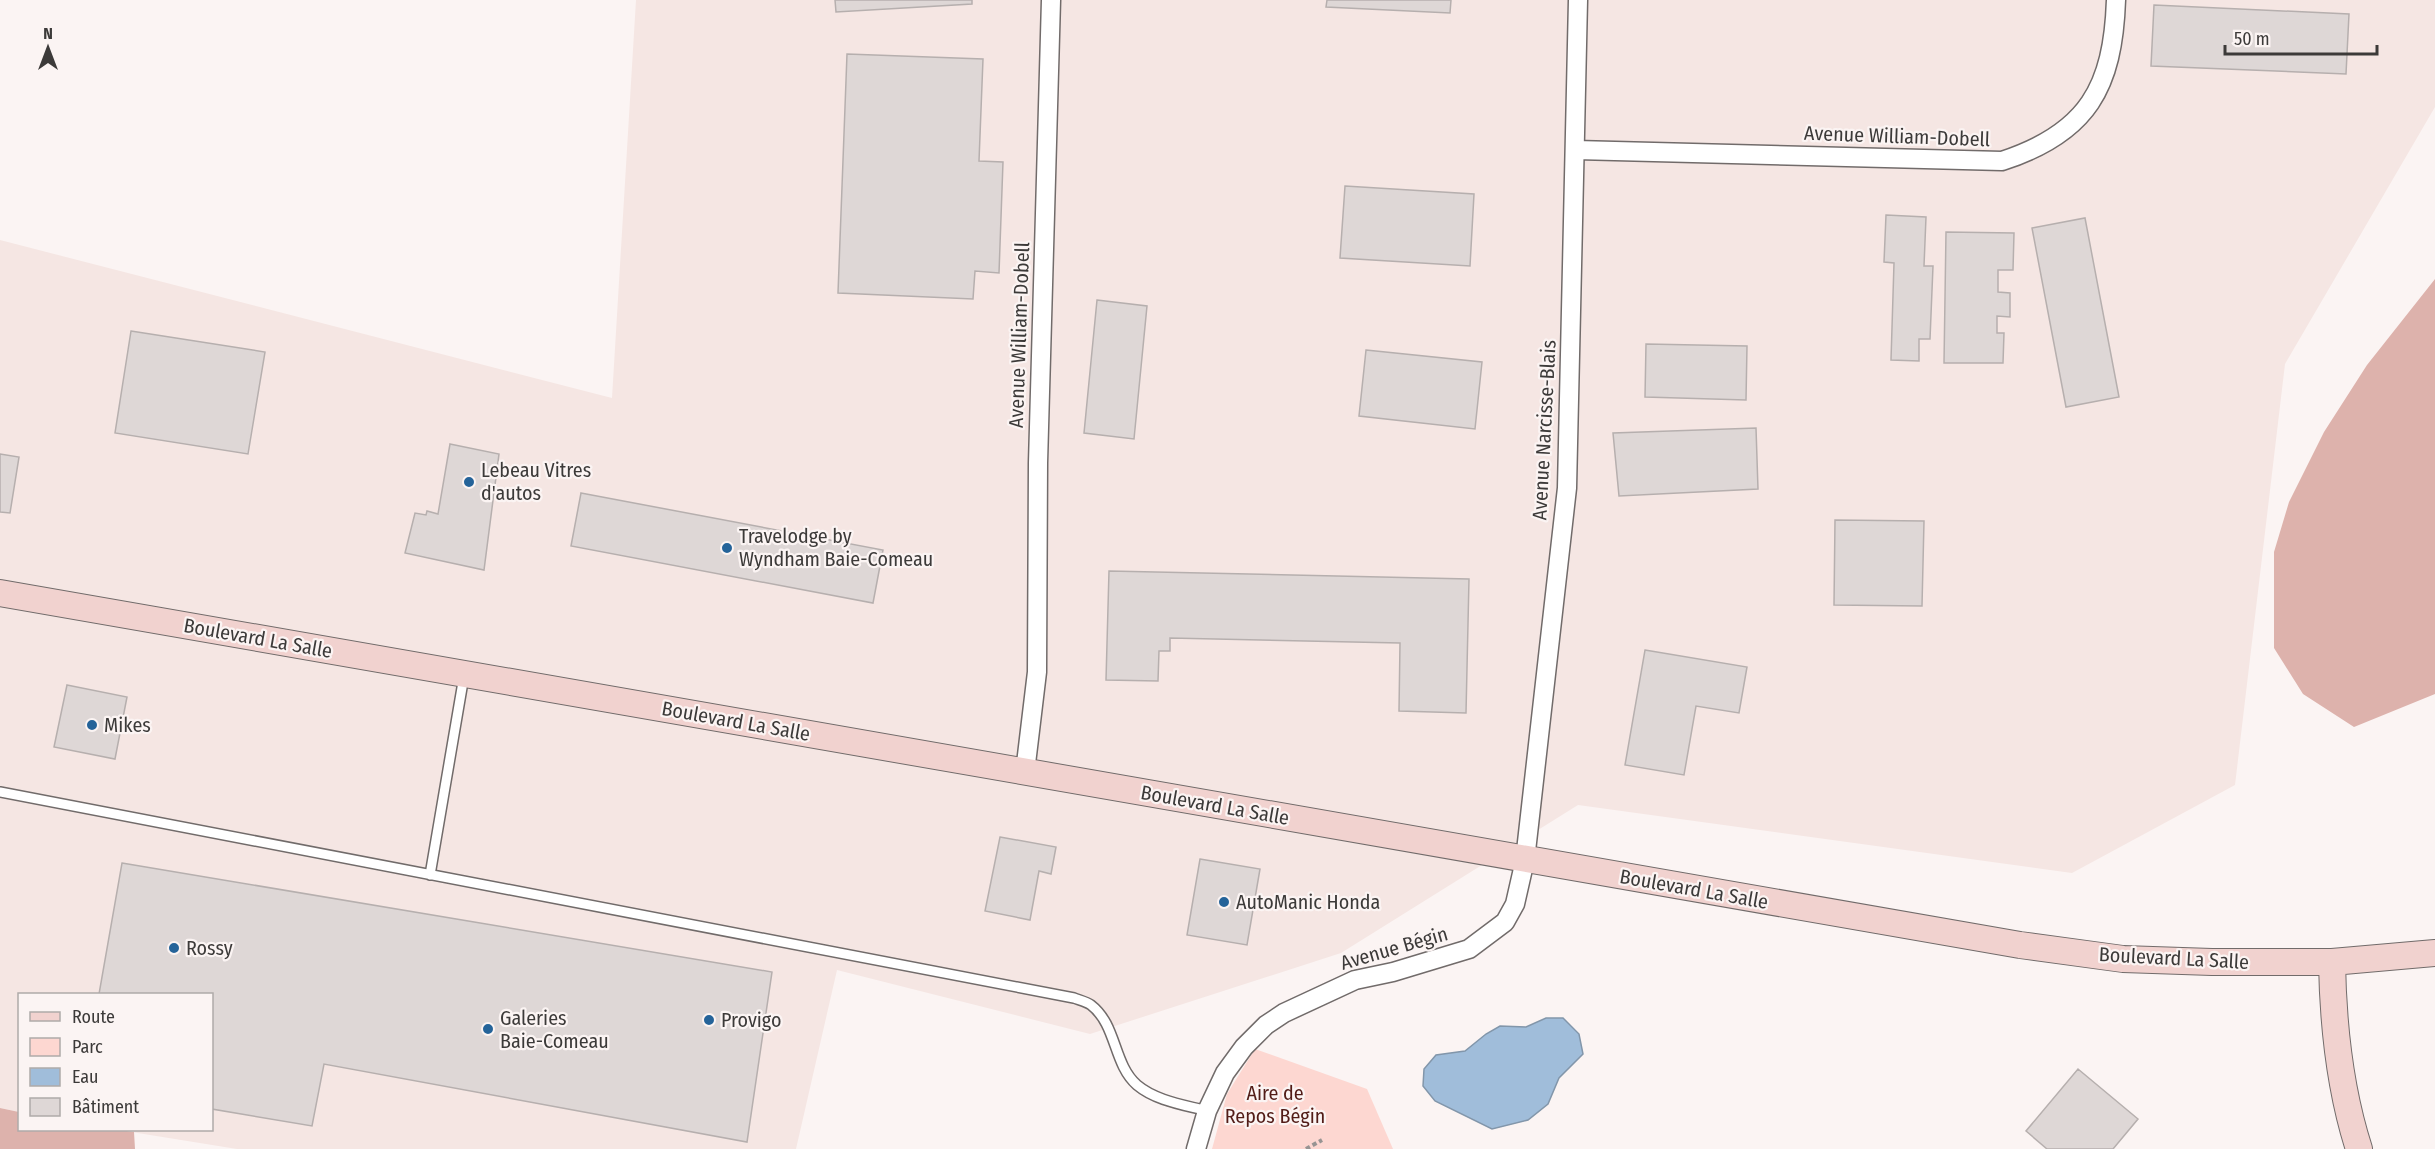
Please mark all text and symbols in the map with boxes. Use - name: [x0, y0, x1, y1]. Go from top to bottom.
- north arrow: [18, 18, 78, 78]
- scale bar: [2225, 18, 2376, 56]
- text: N: [43, 24, 53, 43]
- text: 50 m: [2234, 28, 2270, 50]
- street label: Avenue William-Dobell: [1804, 121, 1990, 151]
- street label: Avenue William-Dobell: [1004, 242, 1034, 428]
- street label: Avenue Narcisse-Blais: [1527, 339, 1561, 521]
- place label: Lebeau Vitres d'autos: [481, 458, 591, 505]
- marker: Lebeau Vitres d'autos: [462, 475, 476, 489]
- place label: Travelodge by Wyndham Baie-Comeau: [739, 524, 933, 571]
- marker: Travelodge by Wyndham Baie-Comeau: [720, 541, 734, 555]
- street label: Boulevard La Salle: [182, 613, 334, 663]
- street label: Boulevard La Salle: [660, 696, 812, 746]
- place label: Mikes: [104, 713, 151, 737]
- marker: Mikes: [85, 718, 99, 732]
- street label: Boulevard La Salle: [1139, 780, 1291, 830]
- street label: Boulevard La Salle: [1618, 864, 1770, 914]
- place label: AutoManic Honda: [1236, 890, 1380, 914]
- marker: AutoManic Honda: [1217, 895, 1231, 909]
- street label: Avenue Bégin: [1338, 921, 1450, 975]
- place label: Rossy: [186, 936, 233, 960]
- marker: Rossy: [167, 941, 181, 955]
- street label: Boulevard La Salle: [2098, 942, 2250, 974]
- legend: [18, 993, 213, 1131]
- text: Route: [72, 1006, 115, 1028]
- place label: Galeries Baie-Comeau: [500, 1006, 609, 1053]
- place label: Provigo: [721, 1008, 781, 1032]
- marker: Provigo: [702, 1013, 716, 1027]
- marker: Galeries Baie-Comeau: [481, 1022, 495, 1036]
- text: Parc: [72, 1036, 103, 1058]
- text: Eau: [72, 1066, 98, 1088]
- park label: Aire de Repos Bégin: [1225, 1081, 1325, 1128]
- text: Bâtiment: [72, 1096, 139, 1118]

